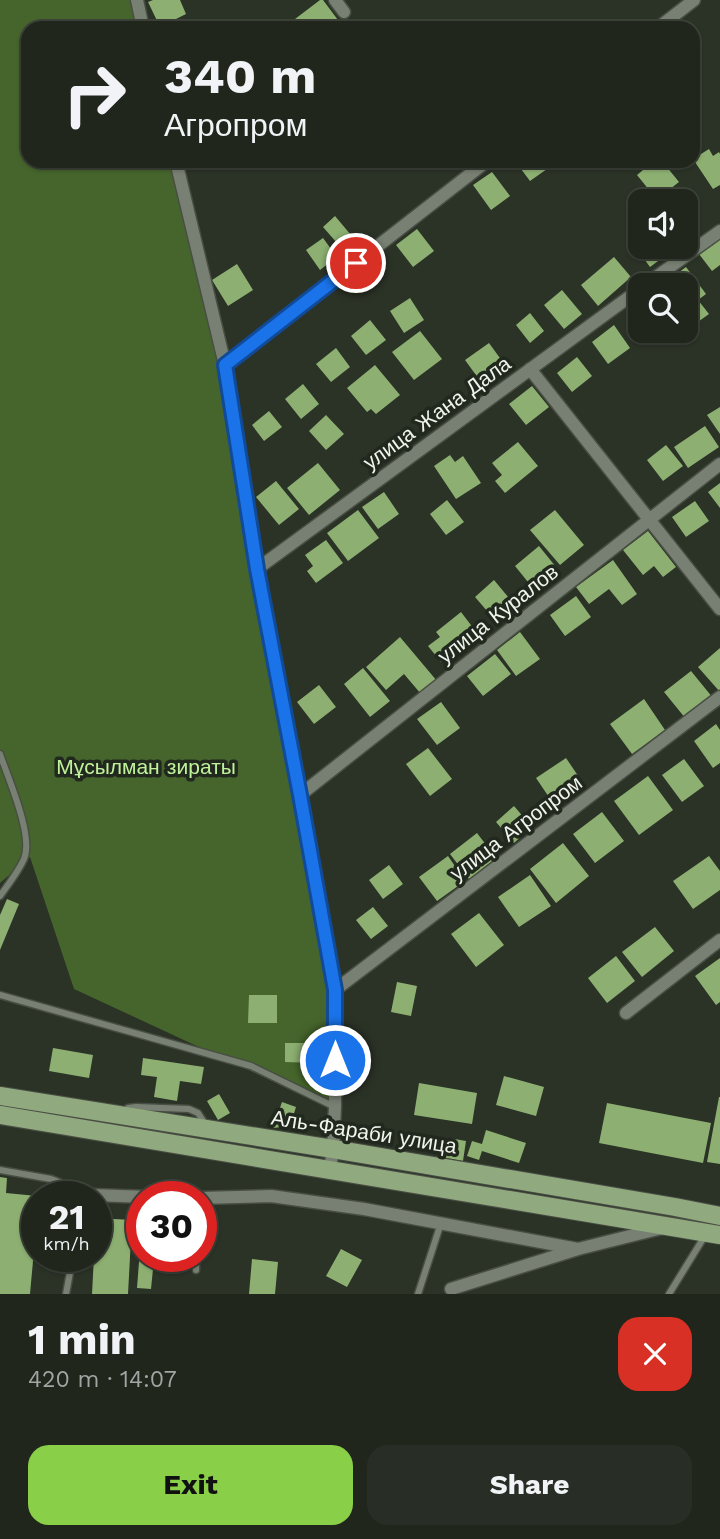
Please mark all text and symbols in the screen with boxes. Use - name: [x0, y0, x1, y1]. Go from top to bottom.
- text: 340 m: [164, 47, 316, 105]
- icon: right: [49, 49, 140, 140]
- text: Агропром: [164, 106, 308, 144]
- map controls: [628, 189, 698, 343]
- button: sound: [628, 189, 698, 259]
- pin: [326, 233, 386, 293]
- icon: arrive: [337, 244, 375, 282]
- button: search: [628, 273, 698, 343]
- street label: улица Жана Дала: [358, 350, 516, 475]
- street label: улица Куралов: [432, 559, 563, 668]
- park label: Мұсылман зираты: [56, 754, 236, 779]
- street label: улица Агропром: [445, 770, 587, 885]
- position arrow: [298, 1023, 372, 1097]
- street label: Аль-Фараби улица: [269, 1104, 459, 1159]
- speed limit sign: 30: [126, 1181, 217, 1272]
- text: 21: [49, 1196, 84, 1238]
- text: km/h: [43, 1233, 90, 1254]
- text: 1 min: [28, 1315, 136, 1364]
- button: close: [618, 1317, 692, 1391]
- text: 420 m · 14:07: [28, 1366, 177, 1393]
- button: Exit: [28, 1445, 353, 1525]
- button: Share: [367, 1445, 692, 1525]

